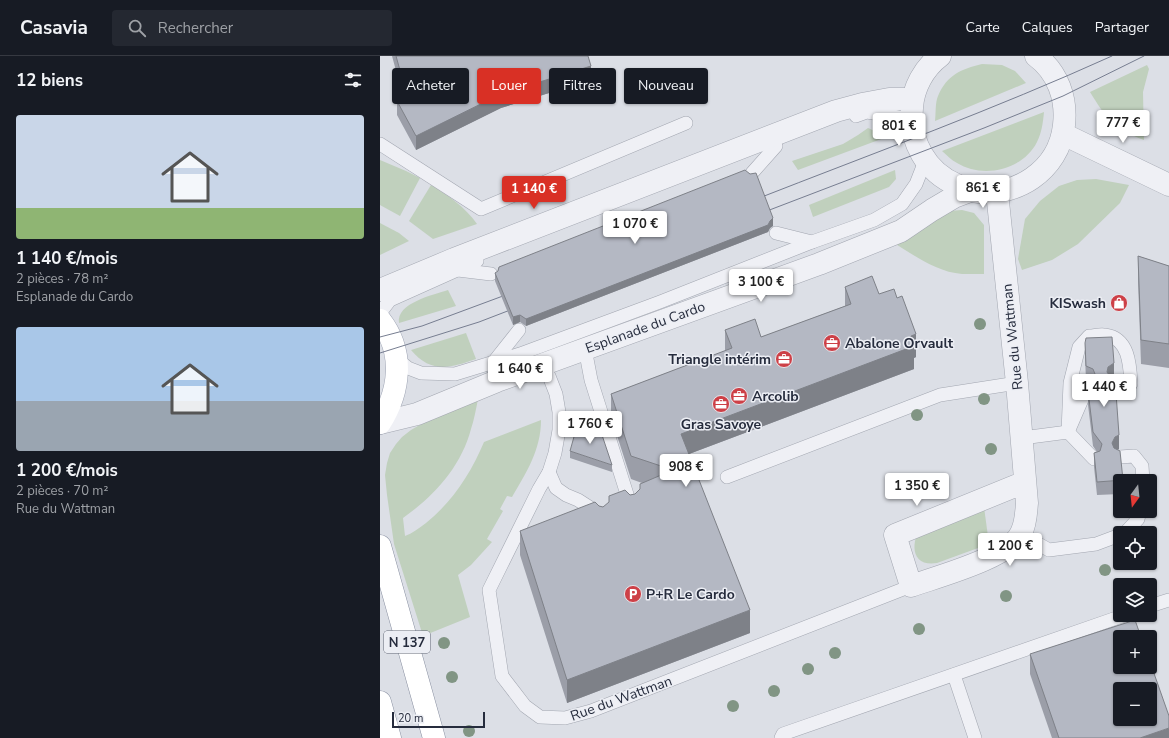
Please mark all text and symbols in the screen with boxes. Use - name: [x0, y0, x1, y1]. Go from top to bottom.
- search box: [112, 10, 392, 46]
- text: Casavia: [20, 15, 88, 41]
- icon: search: [126, 17, 148, 39]
- text: Rechercher: [158, 18, 233, 38]
- text: Carte: [966, 18, 1000, 37]
- text: Calques: [1022, 18, 1073, 37]
- text: Partager: [1095, 18, 1149, 37]
- chip: Acheter: [392, 68, 469, 104]
- chip: Louer: [477, 68, 541, 104]
- chip: Filtres: [549, 68, 616, 104]
- chip: Nouveau: [624, 68, 708, 104]
- text: 12 biens: [16, 69, 83, 92]
- icon: filters: [342, 69, 364, 91]
- pin: 777 €: [1095, 110, 1151, 144]
- pin: 801 €: [871, 113, 927, 147]
- text: 777 €: [1106, 114, 1140, 132]
- text: 801 €: [882, 117, 916, 135]
- icon: home: [154, 141, 226, 213]
- pin: 861 €: [955, 175, 1011, 209]
- pin: 1 140 €: [497, 176, 571, 210]
- text: 861 €: [966, 179, 1000, 197]
- text: 1 140 €: [511, 180, 557, 198]
- pin: 1 070 €: [598, 211, 672, 245]
- text: 1 070 €: [612, 215, 658, 233]
- text: 1 140 €/mois: [16, 247, 118, 270]
- pin: 3 100 €: [724, 269, 798, 303]
- text: 2 pièces · 78 m²: [16, 270, 108, 288]
- text: 3 100 €: [738, 273, 784, 291]
- street label: Rue du Wattman: [997, 283, 1028, 391]
- text: Esplanade du Cardo: [16, 288, 133, 306]
- shop icon: KISwash: [1109, 293, 1129, 313]
- place label: KISwash: [1050, 294, 1106, 313]
- street label: Esplanade du Cardo: [583, 297, 708, 358]
- office icon: Abalone Orvault: [822, 333, 842, 353]
- place label: Abalone Orvault: [845, 334, 954, 353]
- office icon: Triangle intérim: [774, 349, 794, 369]
- place label: Triangle intérim: [668, 350, 771, 369]
- icon: home: [154, 353, 226, 425]
- pin: 1 640 €: [483, 356, 557, 390]
- text: 1 640 €: [497, 360, 543, 378]
- pin: 1 440 €: [1067, 374, 1141, 408]
- text: 1 440 €: [1081, 378, 1127, 396]
- office icon: Arcolib: [729, 386, 749, 406]
- place label: Arcolib: [752, 387, 799, 406]
- office icon: Gras Savoye: [711, 394, 731, 414]
- pin: 1 760 €: [553, 411, 627, 445]
- text: 1 760 €: [567, 415, 613, 433]
- place label: Gras Savoye: [681, 415, 762, 434]
- pin: 908 €: [658, 454, 714, 488]
- text: 908 €: [669, 458, 703, 476]
- text: 1 200 €/mois: [16, 459, 118, 482]
- pin: 1 350 €: [880, 473, 954, 507]
- north arrow: [1113, 474, 1157, 518]
- map controls: [1113, 474, 1157, 726]
- text: 1 350 €: [894, 477, 940, 495]
- text: 2 pièces · 70 m²: [16, 482, 108, 500]
- text: Rue du Wattman: [16, 500, 115, 518]
- button: locate: [1113, 526, 1157, 570]
- pin: 1 200 €: [973, 533, 1047, 567]
- text: 1 200 €: [987, 537, 1033, 555]
- button: layers: [1113, 578, 1157, 622]
- parking icon: P+R Le Cardo: [623, 584, 643, 604]
- place label: P+R Le Cardo: [646, 585, 735, 604]
- button: +: [1113, 630, 1157, 674]
- road number: N 137: [384, 631, 430, 653]
- street label: Rue du Wattman: [568, 671, 675, 726]
- button: −: [1113, 682, 1157, 726]
- scale bar: [392, 710, 485, 729]
- text: 20 m: [398, 711, 423, 726]

